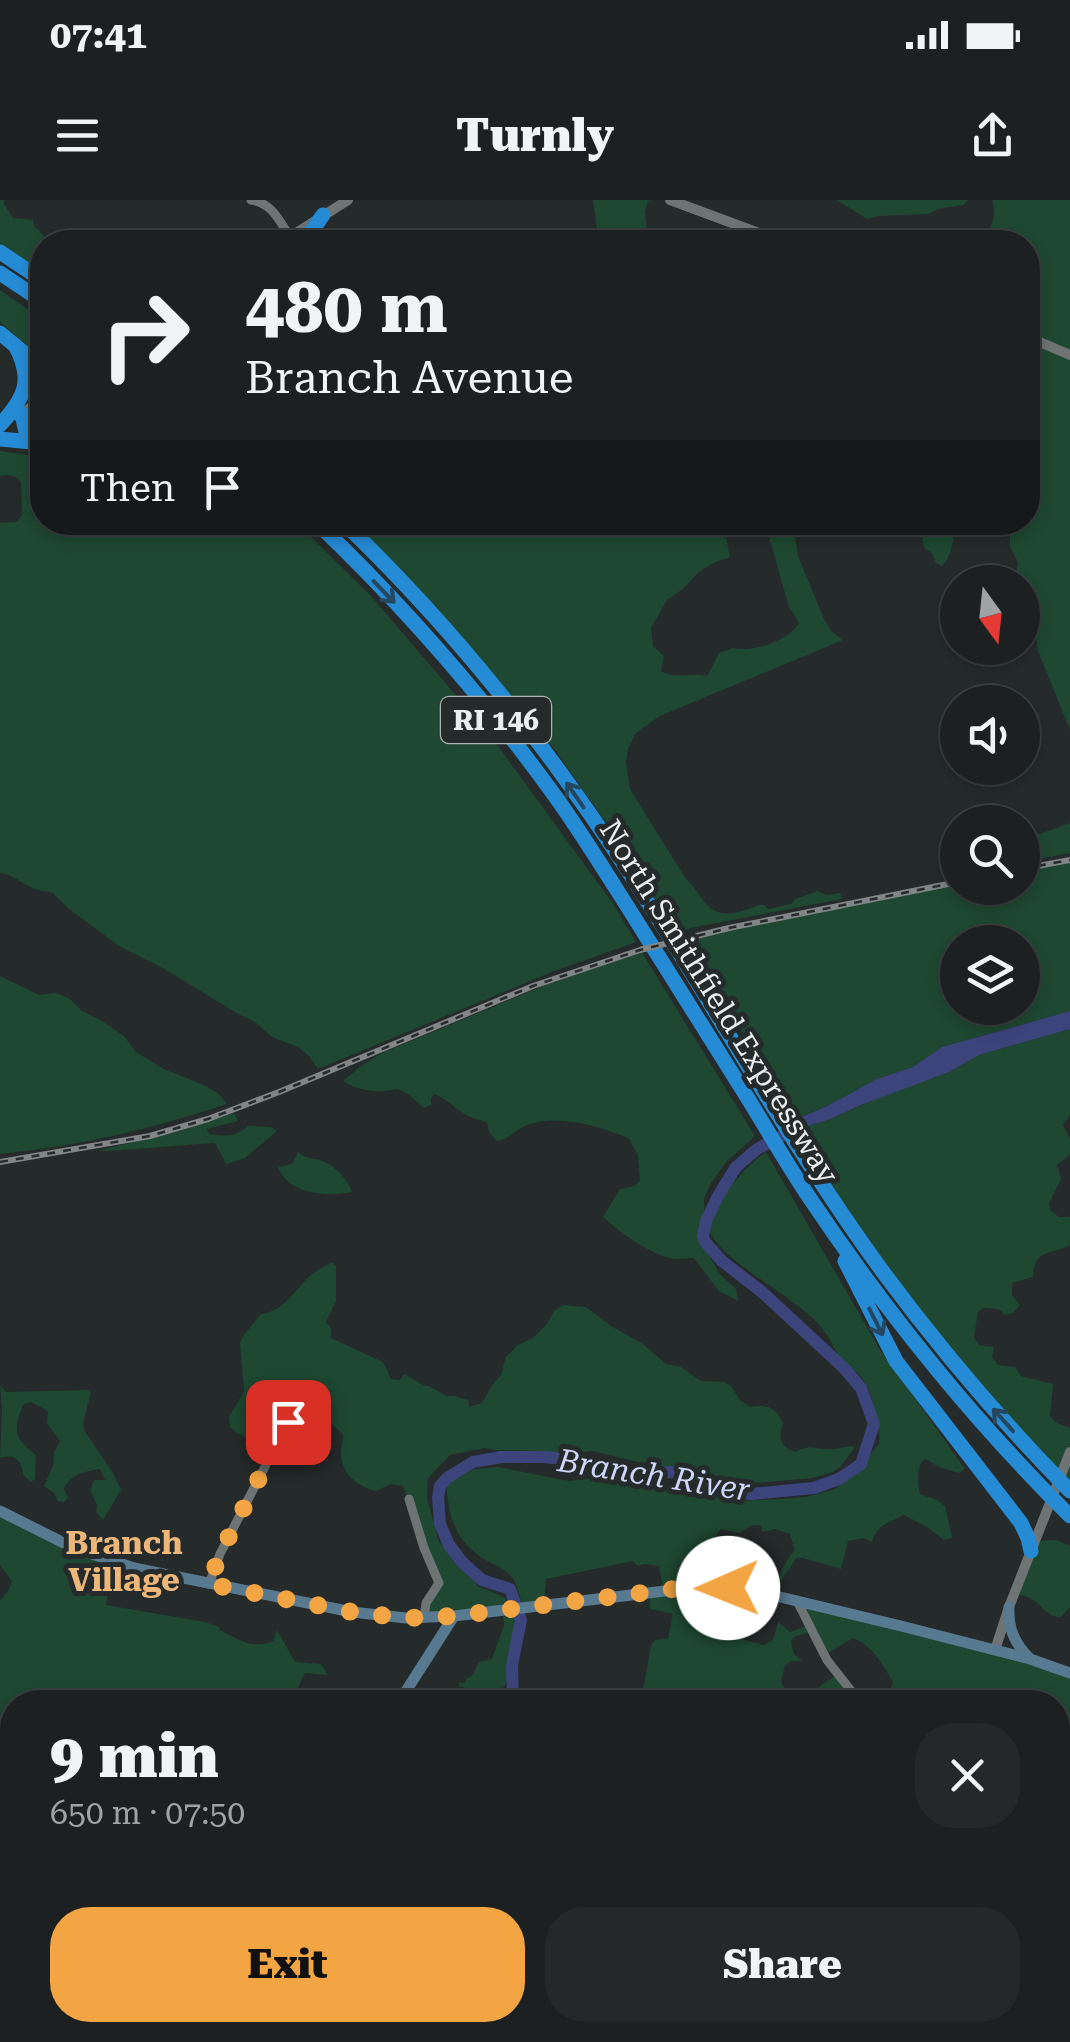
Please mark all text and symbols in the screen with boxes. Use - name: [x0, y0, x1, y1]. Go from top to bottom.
- text: 07:41: [50, 13, 147, 57]
- icon: menu: [50, 108, 105, 163]
- icon: share: [965, 108, 1020, 163]
- text: Turnly: [456, 109, 614, 162]
- text: 480 m: [245, 267, 448, 349]
- icon: right: [80, 270, 210, 400]
- text: Branch Avenue: [245, 351, 574, 404]
- icon: arrive: [195, 460, 250, 515]
- text: Then: [80, 466, 175, 510]
- north arrow: [940, 565, 1040, 665]
- map controls: [940, 565, 1040, 1025]
- one-way arrow: [372, 579, 396, 603]
- button: sound: [940, 685, 1040, 785]
- road number: RI 146: [441, 697, 551, 743]
- one-way arrow: [565, 782, 586, 809]
- button: search: [940, 805, 1040, 905]
- street label: North Smithfield Expressway: [593, 813, 846, 1190]
- button: layers: [940, 925, 1040, 1025]
- one-way arrow: [867, 1307, 886, 1336]
- pin: [246, 1380, 331, 1465]
- icon: arrive: [261, 1395, 316, 1450]
- one-way arrow: [992, 1408, 1015, 1433]
- water label: Branch River: [554, 1441, 753, 1509]
- district label: Branch Village: [65, 1524, 183, 1599]
- position arrow: [676, 1536, 780, 1640]
- text: 9 min: [50, 1721, 219, 1792]
- button: close: [915, 1723, 1020, 1828]
- text: 650 m · 07:50: [50, 1794, 245, 1832]
- button: Exit: [50, 1907, 525, 2022]
- button: Share: [545, 1907, 1020, 2022]

